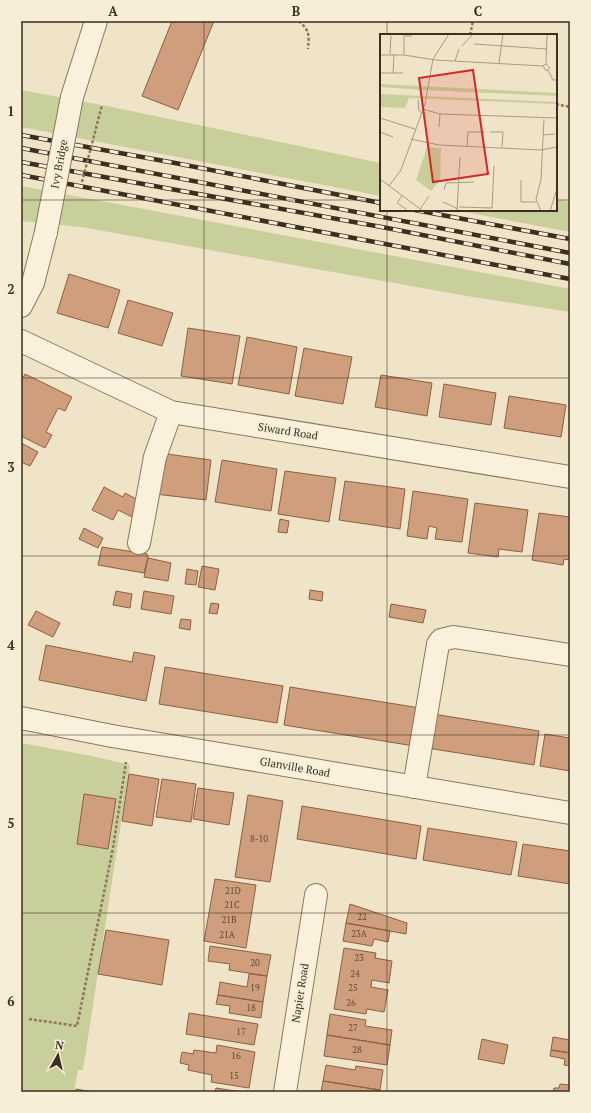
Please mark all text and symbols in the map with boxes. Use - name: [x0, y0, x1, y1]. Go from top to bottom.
- text: A: [108, 2, 118, 20]
- text: B: [292, 2, 300, 20]
- text: C: [474, 2, 482, 20]
- inset map: [380, 34, 557, 211]
- text: 1: [7, 102, 15, 120]
- street label: Ivy Bridge: [47, 138, 71, 190]
- text: 2: [7, 280, 15, 298]
- street label: Siward Road: [257, 419, 319, 443]
- text: 3: [7, 458, 15, 476]
- text: 4: [7, 636, 15, 654]
- street label: Glanville Road: [259, 754, 331, 780]
- text: 5: [7, 814, 15, 832]
- house number: 8-10: [250, 833, 268, 845]
- house number: 21D: [225, 885, 241, 897]
- house number: 21C: [224, 899, 240, 911]
- house number: 22: [357, 911, 367, 923]
- house number: 21B: [221, 914, 237, 926]
- house number: 23A: [351, 928, 368, 940]
- house number: 21A: [219, 929, 236, 941]
- house number: 23: [354, 952, 364, 964]
- house number: 20: [250, 957, 260, 969]
- street label: Napier Road: [288, 962, 312, 1024]
- house number: 24: [350, 968, 360, 980]
- house number: 19: [250, 982, 260, 994]
- house number: 25: [348, 982, 358, 994]
- text: 6: [7, 992, 15, 1010]
- house number: 26: [346, 997, 356, 1009]
- house number: 18: [246, 1002, 256, 1014]
- house number: 27: [348, 1022, 358, 1034]
- house number: 17: [236, 1026, 246, 1038]
- north arrow: [38, 1035, 78, 1075]
- text: N: [54, 1038, 65, 1053]
- house number: 28: [352, 1044, 362, 1056]
- house number: 16: [231, 1050, 241, 1062]
- house number: 15: [229, 1070, 239, 1082]

